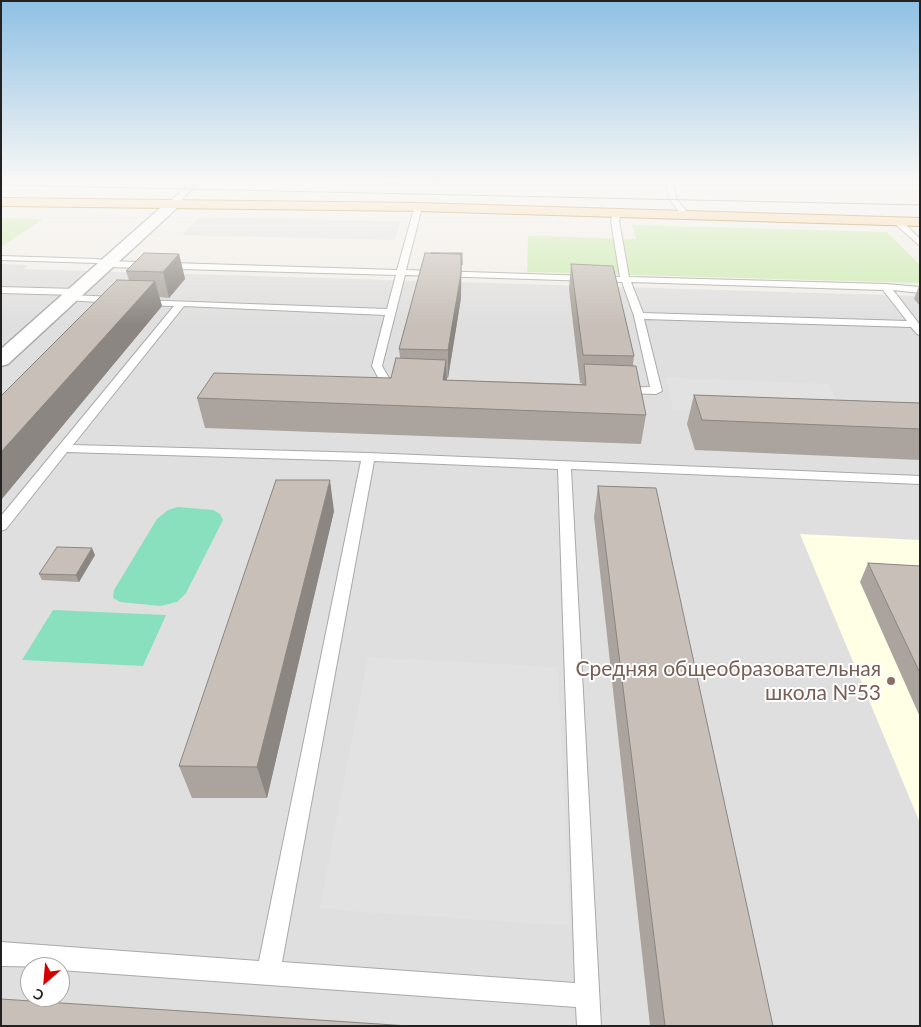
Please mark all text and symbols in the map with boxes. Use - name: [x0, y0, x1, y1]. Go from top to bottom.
- place label: Средняя общеобразовательная школа №53: [576, 656, 881, 706]
- marker: Средняя общеобразовательная школа №53: [885, 675, 897, 687]
- north arrow: [20, 957, 70, 1007]
- text: С: [30, 985, 46, 1005]

